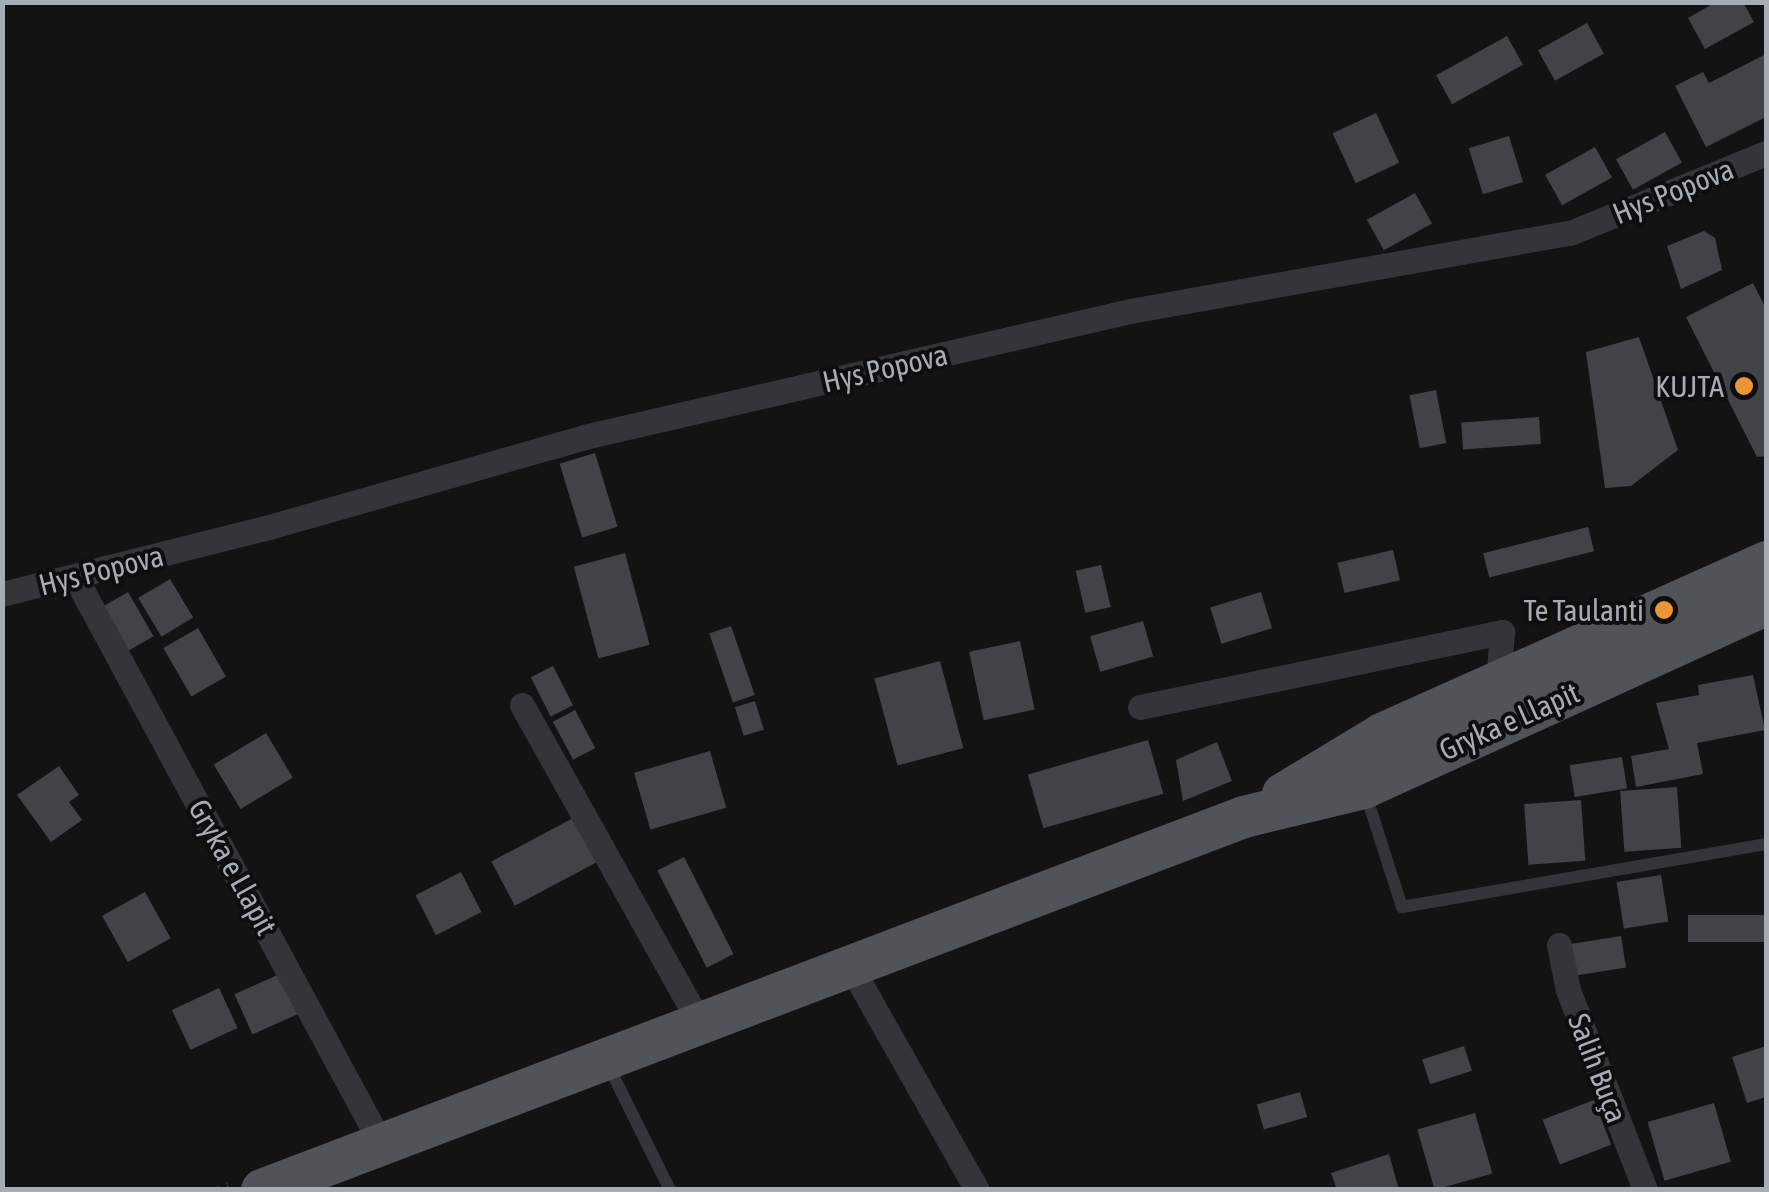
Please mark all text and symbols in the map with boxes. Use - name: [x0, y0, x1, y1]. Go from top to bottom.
- street label: Hys Popova: [1607, 151, 1739, 231]
- street label: Hys Popova: [819, 336, 951, 400]
- place label: KUJTA: [1655, 368, 1724, 404]
- marker: KUJTA: [1733, 375, 1755, 397]
- street label: Hys Popova: [35, 537, 167, 603]
- place label: Te Taulanti: [1523, 592, 1644, 628]
- marker: Te Taulanti: [1653, 599, 1675, 621]
- street label: Gryka e Llapit: [1433, 674, 1585, 768]
- street label: Gryka e Llapit: [181, 793, 285, 941]
- street label: Salih Buça: [1561, 1008, 1635, 1128]

